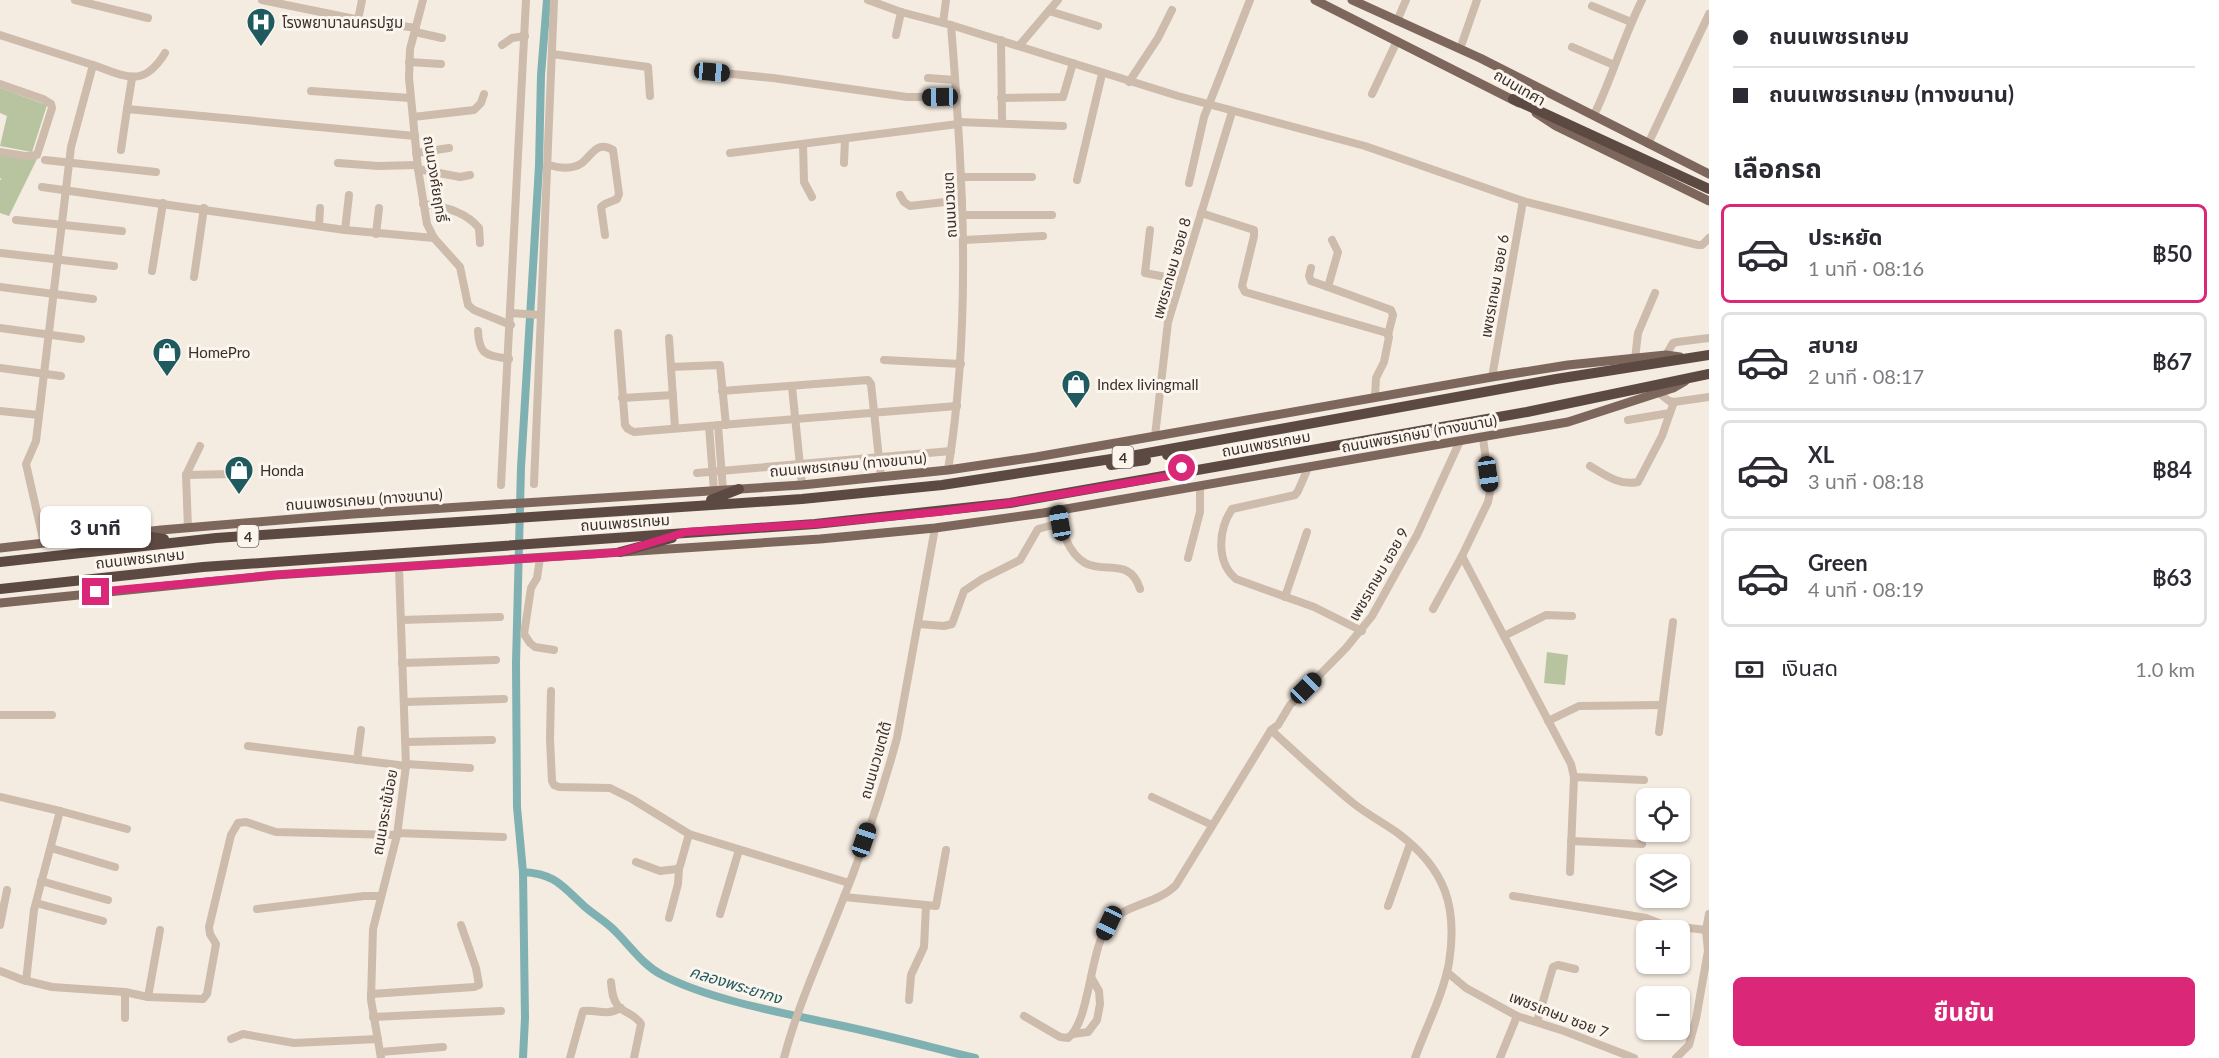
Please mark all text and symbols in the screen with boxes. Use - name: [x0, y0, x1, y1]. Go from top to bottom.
- hospital icon: โรงพยาบาลนครปฐม: [245, 6, 277, 48]
- place label: โรงพยาบาลนครปฐม: [282, 13, 403, 31]
- text: ถนนเพชรเกษม: [1769, 22, 1909, 49]
- car: [693, 61, 731, 83]
- street label: ถนนเทศา: [1491, 65, 1549, 109]
- text: ถนนเพชรเกษม (ทางขนาน): [1769, 80, 2014, 107]
- car: [922, 88, 958, 106]
- street label: ถนนวงศ์ยฤทธิ์: [420, 134, 452, 224]
- text: เลือกรถ: [1733, 151, 1822, 184]
- street label: ถนนนวเขต: [938, 172, 960, 238]
- street label: เพชรเกษม ซอย 8: [1148, 215, 1194, 321]
- text: ประหยัด: [1808, 223, 1883, 250]
- icon: car: [1736, 227, 1790, 281]
- street label: เพชรเกษม ซอย 6: [1476, 233, 1512, 339]
- text: ฿50: [2152, 240, 2192, 267]
- text: 1 นาที · 08:16: [1808, 256, 1924, 280]
- text: สบาย: [1808, 331, 1858, 358]
- icon: car: [1736, 335, 1790, 389]
- shop icon: HomePro: [151, 336, 183, 378]
- place label: HomePro: [188, 343, 250, 361]
- text: ฿67: [2152, 348, 2192, 375]
- text: 2 นาที · 08:17: [1808, 364, 1924, 388]
- shop icon: Index livingmall: [1060, 368, 1092, 410]
- place label: Index livingmall: [1097, 375, 1199, 393]
- street label: ถนนเพชรเกษม (ทางขนาน): [1340, 410, 1498, 456]
- street label: ถนนเพชรเกษม: [1220, 426, 1312, 460]
- text: XL: [1808, 441, 1834, 468]
- icon: car: [1736, 443, 1790, 497]
- road number: 4: [1112, 446, 1134, 468]
- street label: ถนนเพชรเกษม (ทางขนาน): [769, 448, 927, 480]
- shop icon: Honda: [223, 454, 255, 496]
- route start: [1168, 454, 1195, 481]
- car: [1477, 455, 1499, 493]
- text: ฿84: [2152, 456, 2192, 483]
- place label: Honda: [260, 461, 304, 479]
- text: 3 นาที · 08:18: [1808, 469, 1924, 493]
- street label: ถนนเพชรเกษม (ทางขนาน): [285, 485, 443, 513]
- car: [1048, 504, 1072, 542]
- callout: 3 นาที: [40, 505, 152, 547]
- street label: ถนนเพชรเกษม: [580, 510, 670, 534]
- text: 3 นาที: [70, 515, 121, 539]
- street label: เพชรเกษม ซอย 9: [1344, 524, 1412, 624]
- road number: 4: [238, 525, 258, 547]
- street label: ถนนเพชรเกษม: [94, 544, 186, 572]
- text: Green: [1808, 549, 1868, 576]
- icon: car: [1736, 551, 1790, 605]
- text: ฿63: [2152, 564, 2192, 591]
- text: 4 นาที · 08:19: [1808, 577, 1924, 601]
- route end: [82, 578, 109, 605]
- icon: cash: [1733, 653, 1766, 686]
- text: เงินสด: [1781, 654, 1838, 681]
- text: 1.0 km: [2135, 657, 2195, 681]
- car: [1287, 669, 1325, 707]
- street label: ถนนนวเขตใต้: [855, 719, 895, 801]
- street label: ถนนจระเข้น้อย: [368, 768, 400, 856]
- map controls: [1636, 788, 1690, 1040]
- button: locate: [1636, 788, 1690, 842]
- car: [850, 820, 878, 860]
- button: layers: [1636, 854, 1690, 908]
- car: [1093, 903, 1125, 943]
- button: +: [1636, 920, 1690, 974]
- water label: คลองพระยากง: [688, 961, 786, 1007]
- button: ยืนยัน: [1733, 977, 2195, 1046]
- button: −: [1636, 986, 1690, 1040]
- street label: เพชรเกษม ซอย 7: [1507, 987, 1611, 1041]

